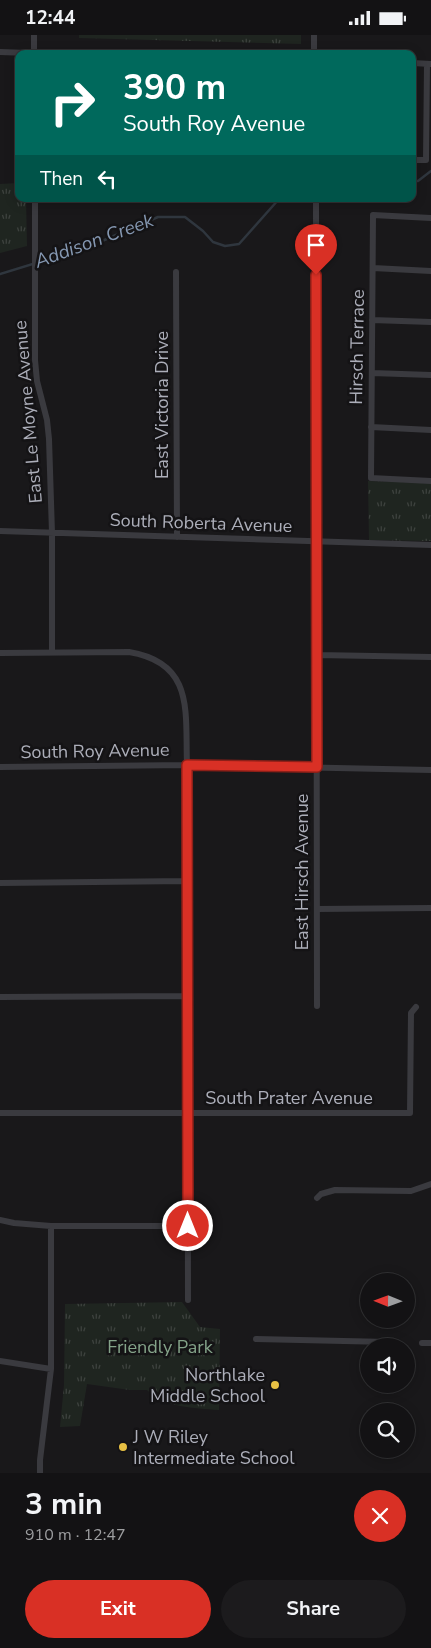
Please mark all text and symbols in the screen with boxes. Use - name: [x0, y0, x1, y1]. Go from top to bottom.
- text: 12:44: [25, 5, 75, 31]
- text: 390 m: [123, 64, 226, 111]
- icon: right: [40, 70, 105, 135]
- text: South Roy Avenue: [123, 109, 305, 139]
- icon: left: [93, 165, 121, 193]
- text: Then: [40, 166, 83, 192]
- water label: Addison Creek: [30, 207, 158, 275]
- pin: [295, 224, 337, 275]
- icon: arrive: [302, 231, 330, 259]
- street label: Hirsch Terrace: [344, 289, 370, 405]
- street label: East Le Moyne Avenue: [8, 320, 48, 504]
- street label: East Victoria Drive: [150, 331, 174, 479]
- street label: South Roberta Avenue: [109, 508, 293, 538]
- street label: South Roy Avenue: [20, 738, 170, 764]
- street label: East Hirsch Avenue: [290, 794, 314, 950]
- street label: South Prater Avenue: [205, 1086, 373, 1110]
- position arrow: [161, 1199, 213, 1251]
- north arrow: [360, 1273, 415, 1327]
- map controls: [360, 1273, 415, 1458]
- park label: Friendly Park: [107, 1335, 214, 1359]
- button: sound: [360, 1338, 415, 1393]
- place label: Northlake Middle School: [150, 1363, 266, 1408]
- marker: Northlake Middle School: [269, 1379, 281, 1391]
- button: search: [360, 1403, 415, 1458]
- place label: J W Riley Intermediate School: [132, 1425, 295, 1470]
- marker: J W Riley Intermediate School: [117, 1441, 129, 1453]
- text: 3 min: [25, 1484, 103, 1525]
- button: close: [354, 1490, 406, 1542]
- text: 910 m · 12:47: [25, 1524, 126, 1546]
- button: Exit: [25, 1580, 211, 1638]
- button: Share: [221, 1580, 406, 1638]

